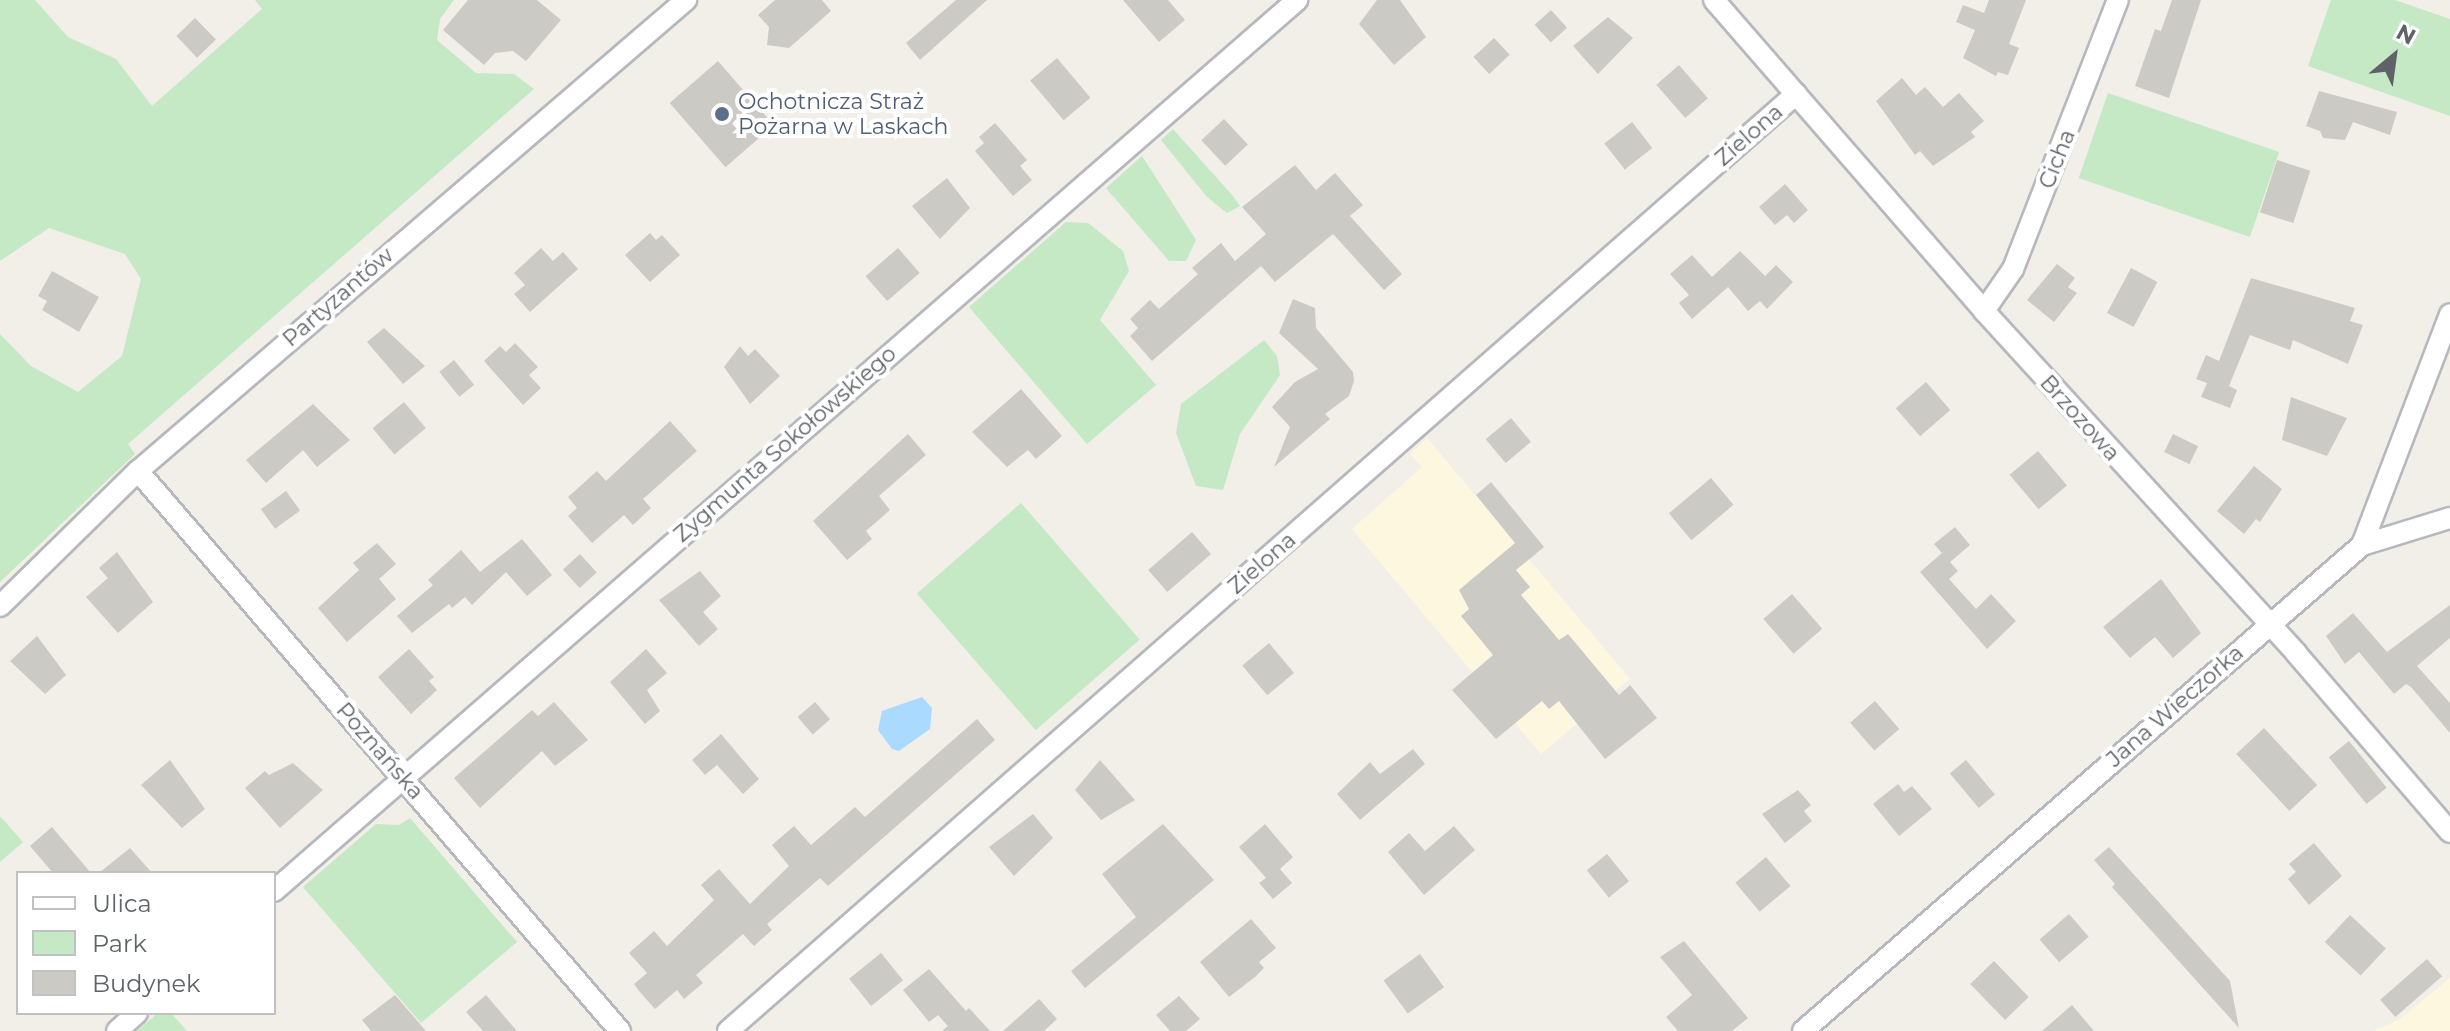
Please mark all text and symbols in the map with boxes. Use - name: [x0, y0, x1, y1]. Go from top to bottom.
- north arrow: [2354, 16, 2434, 96]
- text: N: [2392, 18, 2420, 51]
- place label: Ochotnicza Straż Pożarna w Laskach: [738, 88, 948, 140]
- street label: Zielona: [1710, 98, 1788, 172]
- marker: Ochotnicza Straż Pożarna w Laskach: [713, 105, 731, 123]
- street label: Cicha: [2033, 126, 2081, 192]
- street label: Partyzantów: [277, 242, 399, 352]
- street label: Zygmunta Sokołowskiego: [668, 340, 902, 548]
- street label: Brzozowa: [2035, 370, 2125, 466]
- street label: Zielona: [1223, 526, 1301, 600]
- street label: Jana Wieczorka: [2101, 639, 2249, 773]
- street label: Poznańska: [331, 697, 429, 805]
- legend: [16, 871, 276, 1015]
- text: Ulica: [92, 889, 152, 918]
- text: Park: [92, 929, 147, 958]
- text: Budynek: [92, 969, 200, 998]

